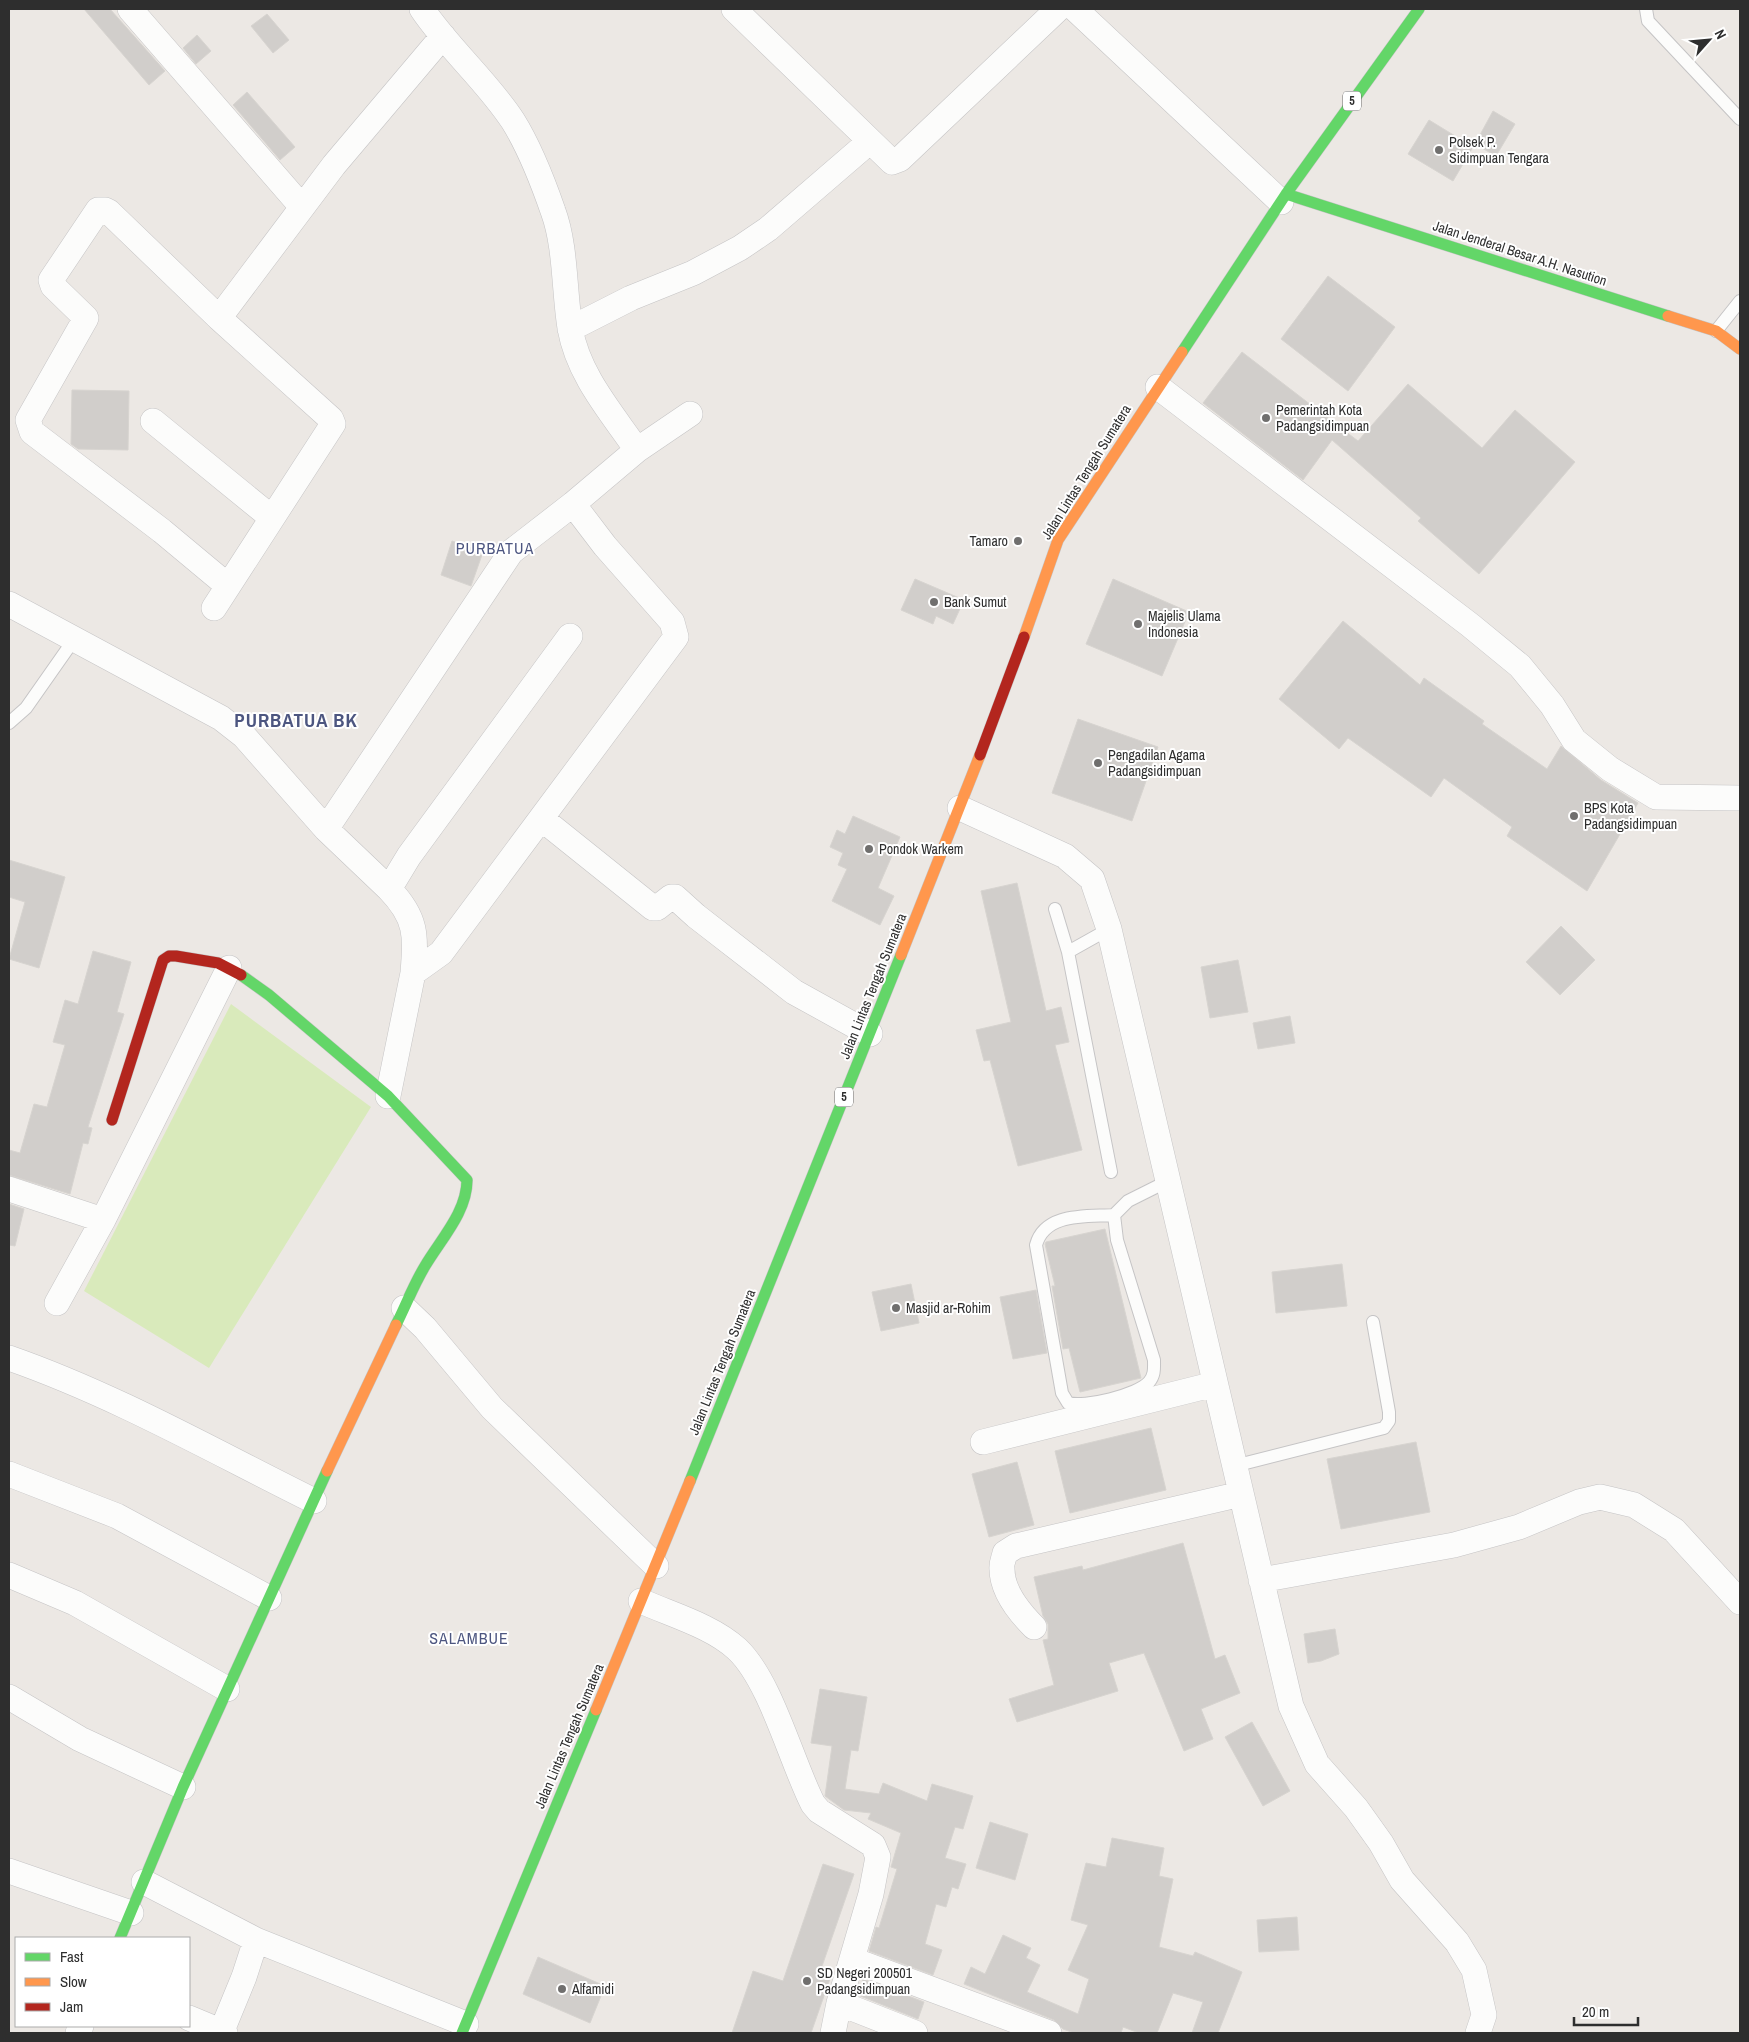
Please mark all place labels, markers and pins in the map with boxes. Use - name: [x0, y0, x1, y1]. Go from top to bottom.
- place label: Polsek P. Sidimpuan Tengara: [1449, 133, 1550, 167]
- marker: Polsek P. Sidimpuan Tengara: [1433, 144, 1445, 156]
- place label: Pemerintah Kota Padangsidimpuan: [1276, 401, 1369, 435]
- marker: Pemerintah Kota Padangsidimpuan: [1260, 412, 1272, 424]
- place label: Tamaro: [970, 532, 1008, 550]
- marker: Tamaro: [1012, 535, 1024, 547]
- place label: Bank Sumut: [944, 593, 1007, 611]
- marker: Bank Sumut: [928, 596, 940, 608]
- place label: Majelis Ulama Indonesia: [1148, 607, 1221, 641]
- marker: Majelis Ulama Indonesia: [1132, 618, 1144, 630]
- place label: Pengadilan Agama Padangsidimpuan: [1108, 746, 1206, 780]
- marker: Pengadilan Agama Padangsidimpuan: [1092, 757, 1104, 769]
- place label: BPS Kota Padangsidimpuan: [1584, 799, 1677, 833]
- marker: BPS Kota Padangsidimpuan: [1568, 810, 1580, 822]
- place label: Pondok Warkem: [879, 840, 963, 858]
- marker: Pondok Warkem: [863, 843, 875, 855]
- place label: Masjid ar-Rohim: [906, 1299, 991, 1317]
- marker: Masjid ar-Rohim: [890, 1302, 902, 1314]
- place label: SD Negeri 200501 Padangsidimpuan: [817, 1964, 913, 1998]
- marker: SD Negeri 200501 Padangsidimpuan: [801, 1975, 813, 1987]
- place label: Alfamidi: [571, 1980, 614, 1998]
- marker: Alfamidi: [556, 1983, 568, 1995]

